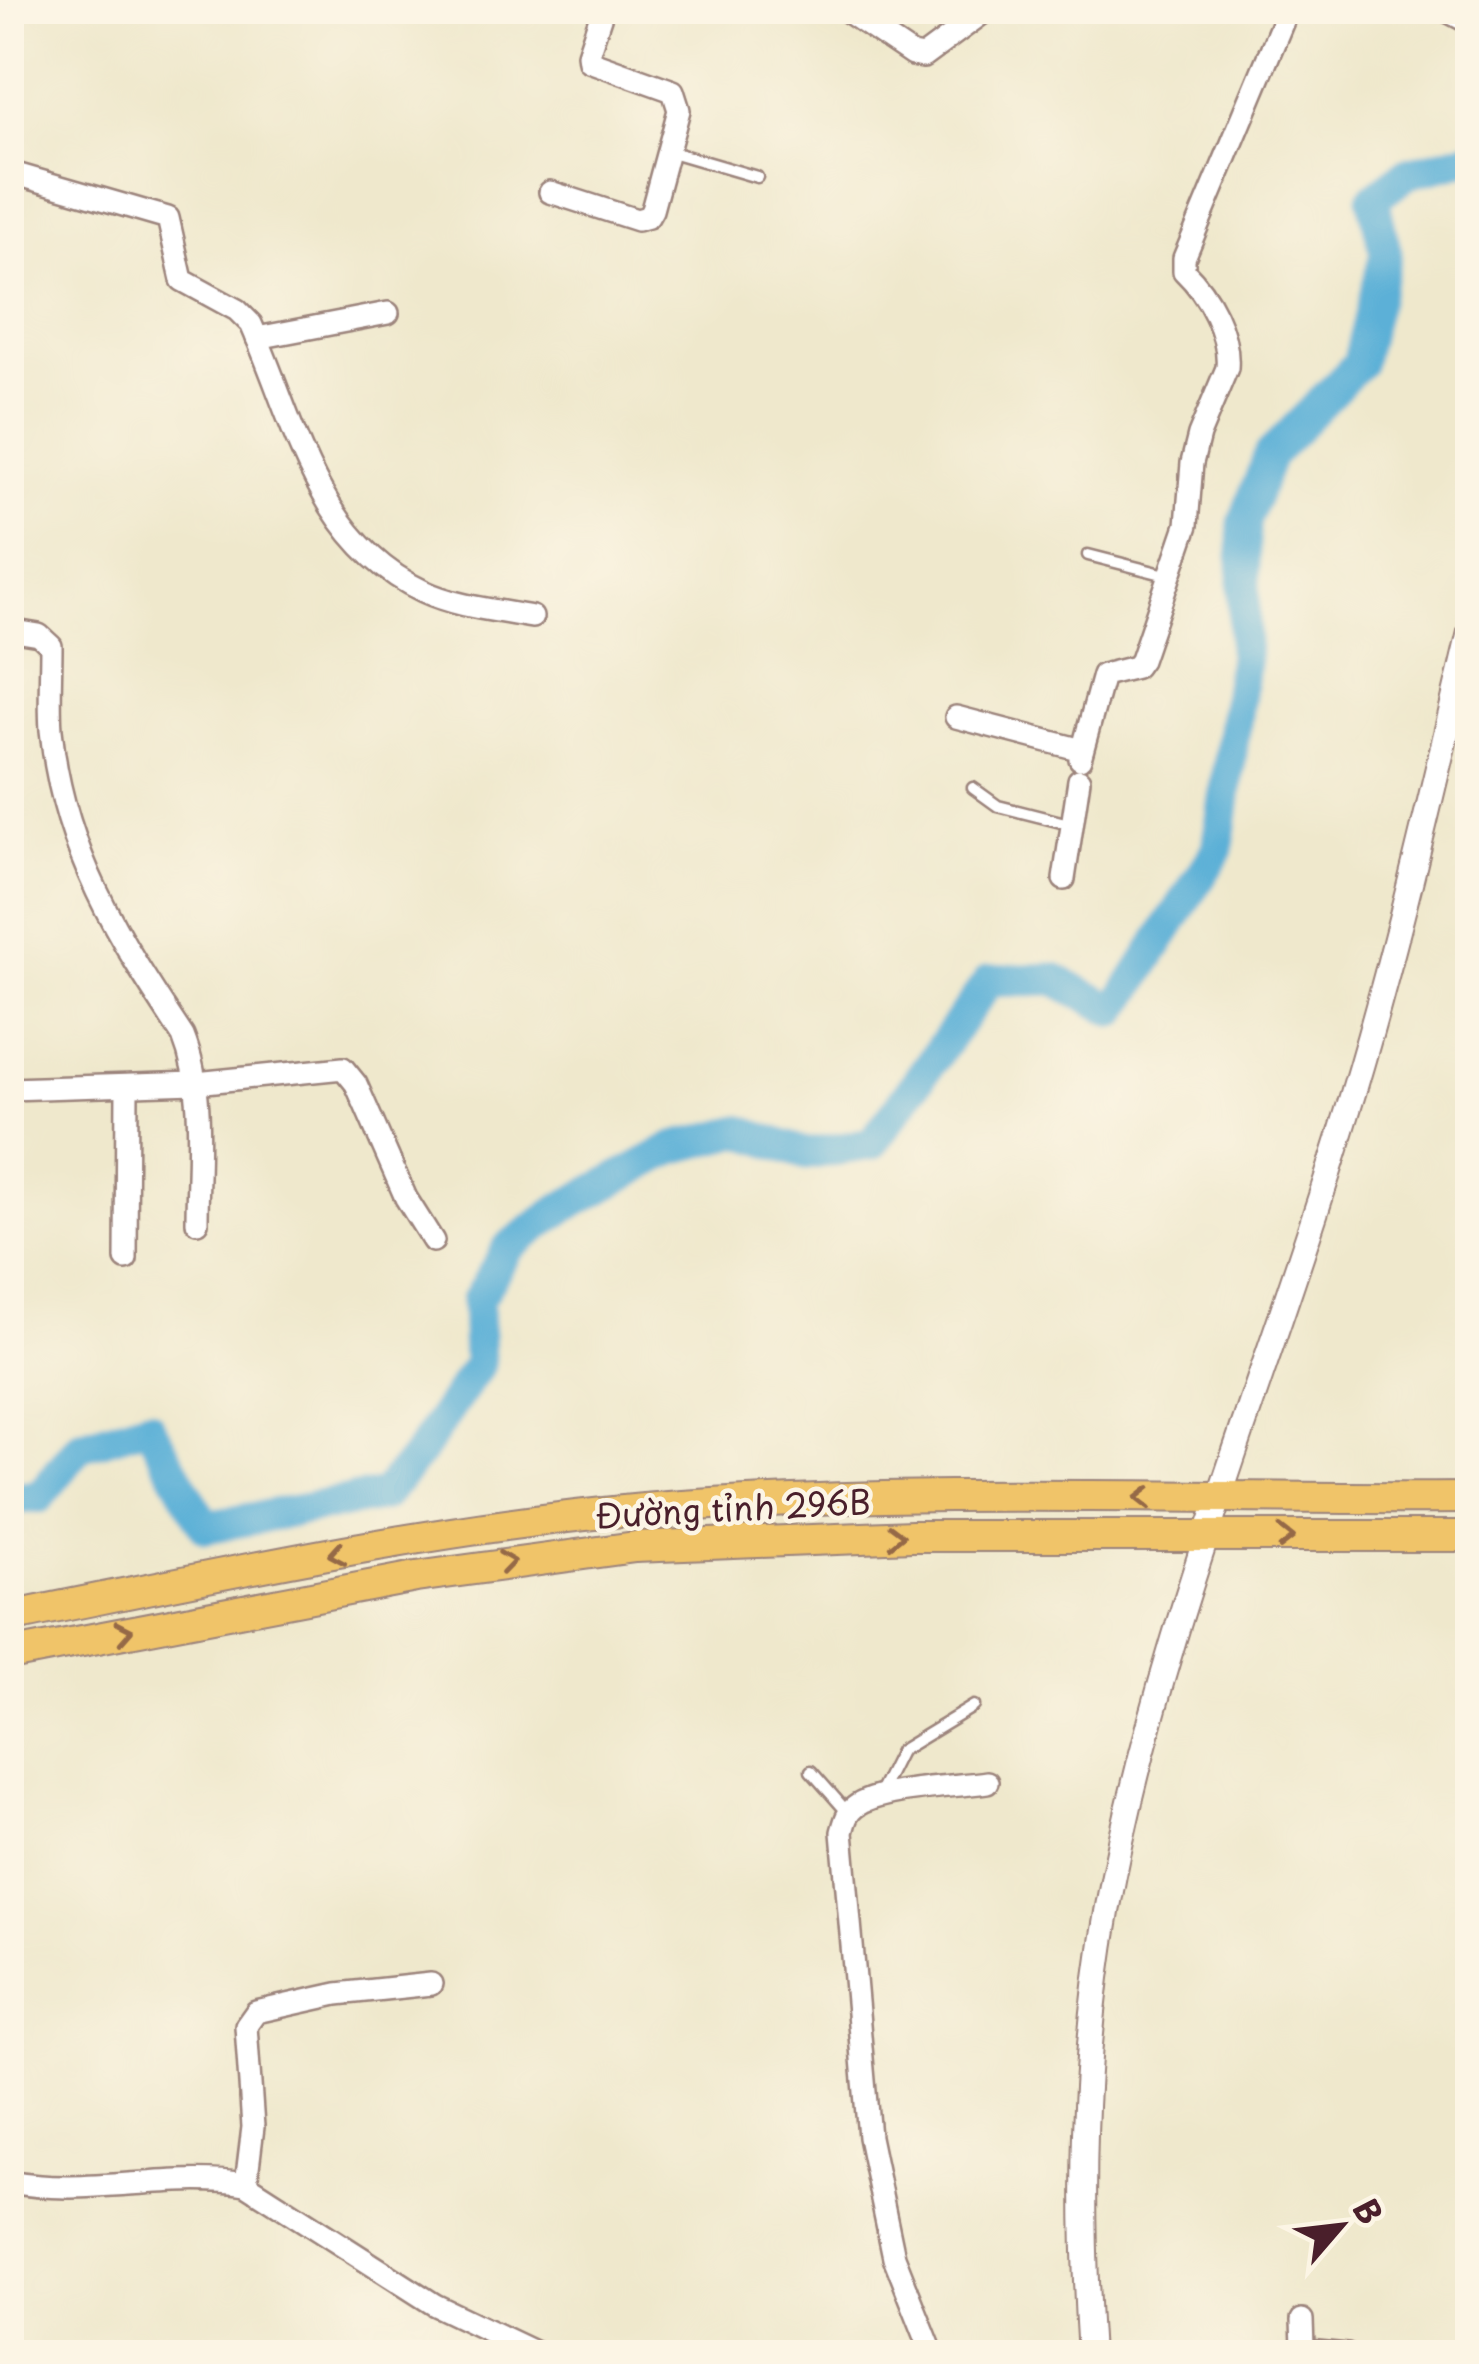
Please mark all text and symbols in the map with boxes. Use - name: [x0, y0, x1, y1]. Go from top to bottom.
- street label: Đường tỉnh 296B: [594, 1475, 872, 1539]
- one-way arrow: [1133, 1484, 1152, 1510]
- one-way arrow: [887, 1524, 906, 1550]
- one-way arrow: [1278, 1524, 1296, 1550]
- one-way arrow: [327, 1540, 347, 1565]
- one-way arrow: [498, 1550, 517, 1576]
- one-way arrow: [113, 1620, 133, 1646]
- north arrow: [1281, 2166, 1401, 2286]
- text: B: [1342, 2189, 1397, 2233]

